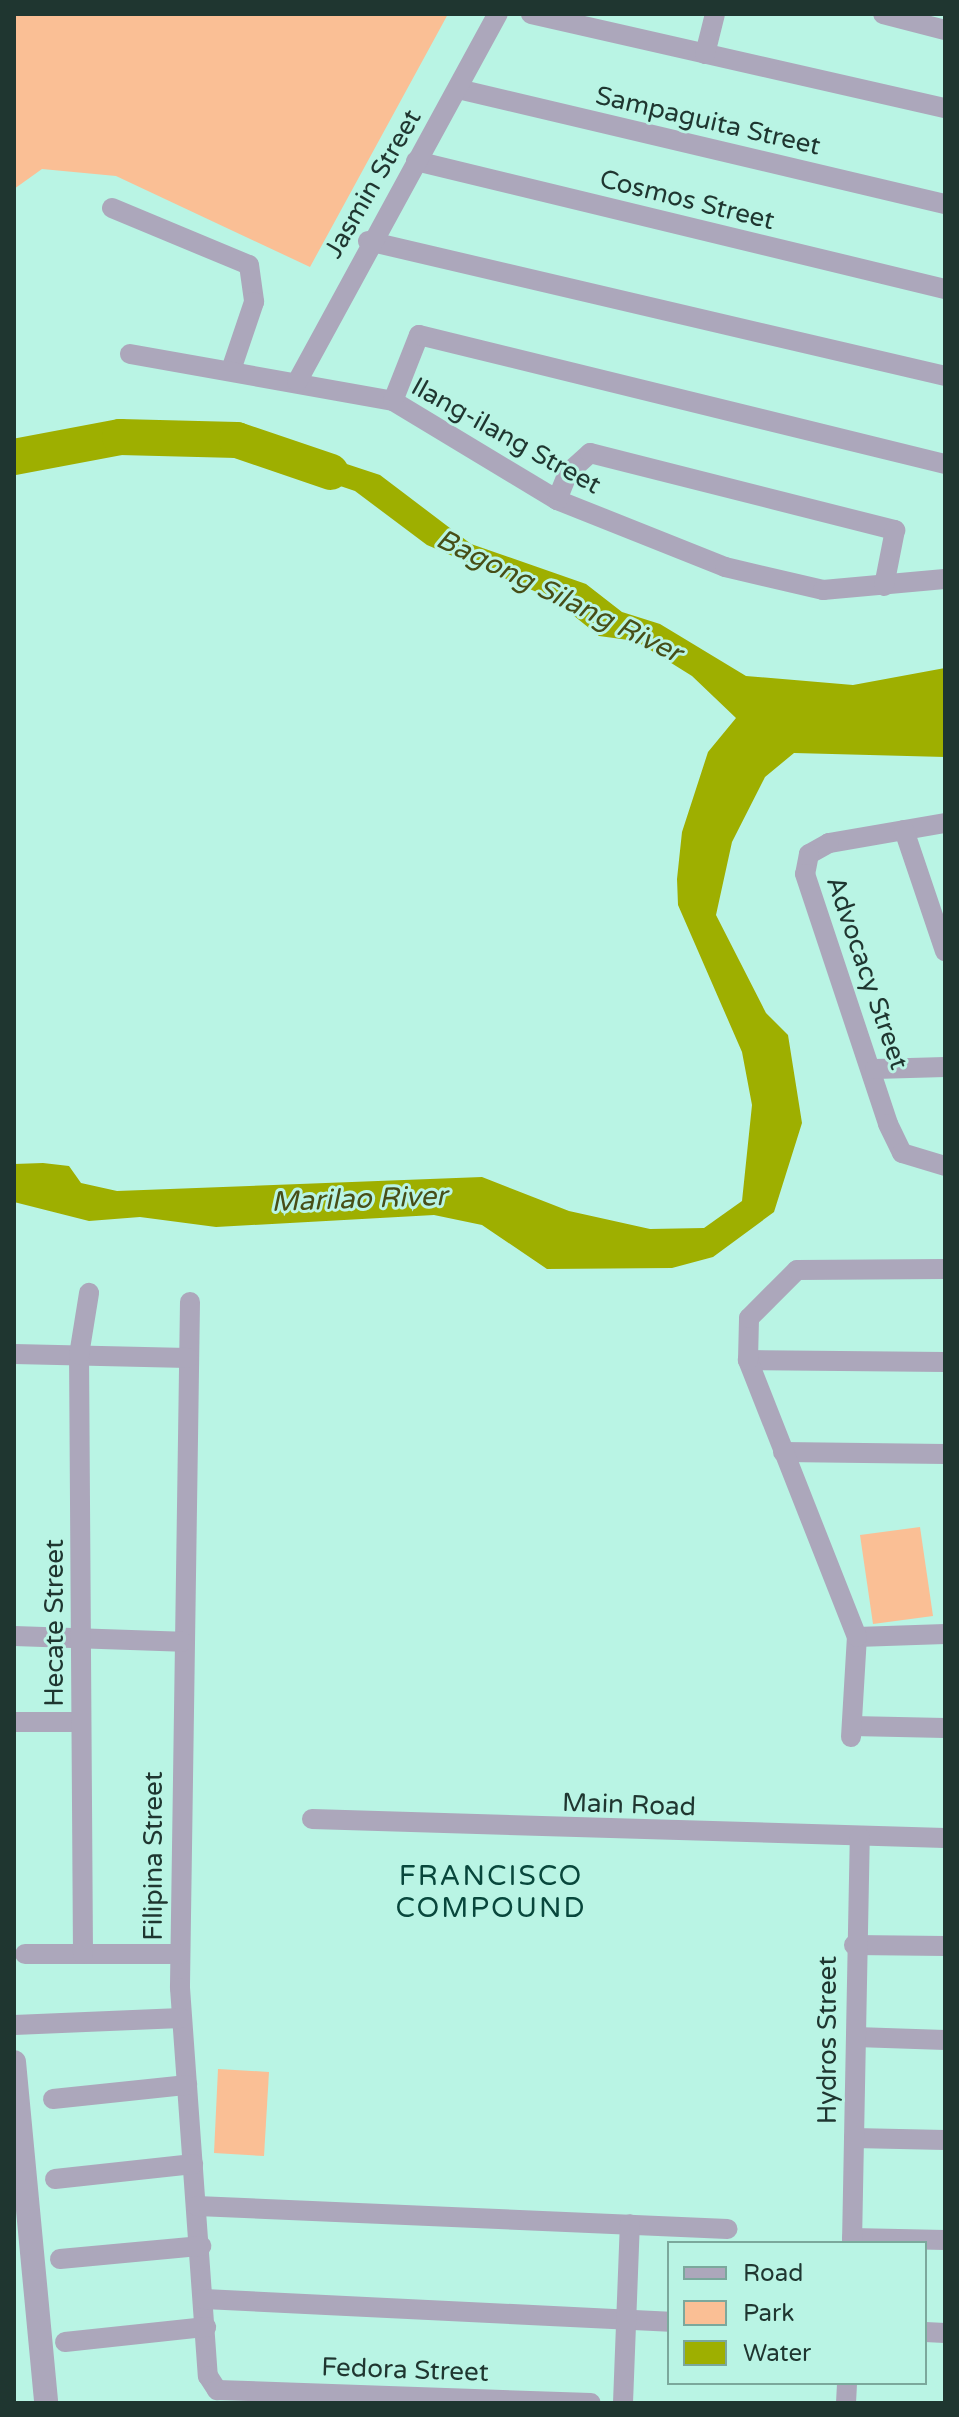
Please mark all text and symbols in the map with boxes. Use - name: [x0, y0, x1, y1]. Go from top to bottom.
- street label: Sampaguita Street: [593, 80, 823, 162]
- street label: Jasmin Street: [318, 104, 428, 264]
- street label: Cosmos Street: [596, 163, 778, 237]
- street label: Ilang-ilang Street: [406, 371, 606, 501]
- water label: Bagong Silang River: [431, 522, 687, 670]
- street label: Advocacy Street: [819, 872, 915, 1074]
- water label: Marilao River: [271, 1179, 447, 1219]
- street label: Hecate Street: [39, 1539, 71, 1707]
- street label: Filipina Street: [138, 1771, 170, 1941]
- street label: Main Road: [561, 1787, 697, 1823]
- district label: FRANCISCO COMPOUND: [396, 1859, 586, 1925]
- street label: Hydros Street: [812, 1956, 844, 2124]
- legend: [667, 2241, 927, 2385]
- text: Road: [743, 2259, 803, 2288]
- text: Park: [743, 2299, 794, 2328]
- text: Water: [743, 2339, 811, 2368]
- street label: Fedora Street: [321, 2351, 489, 2389]

